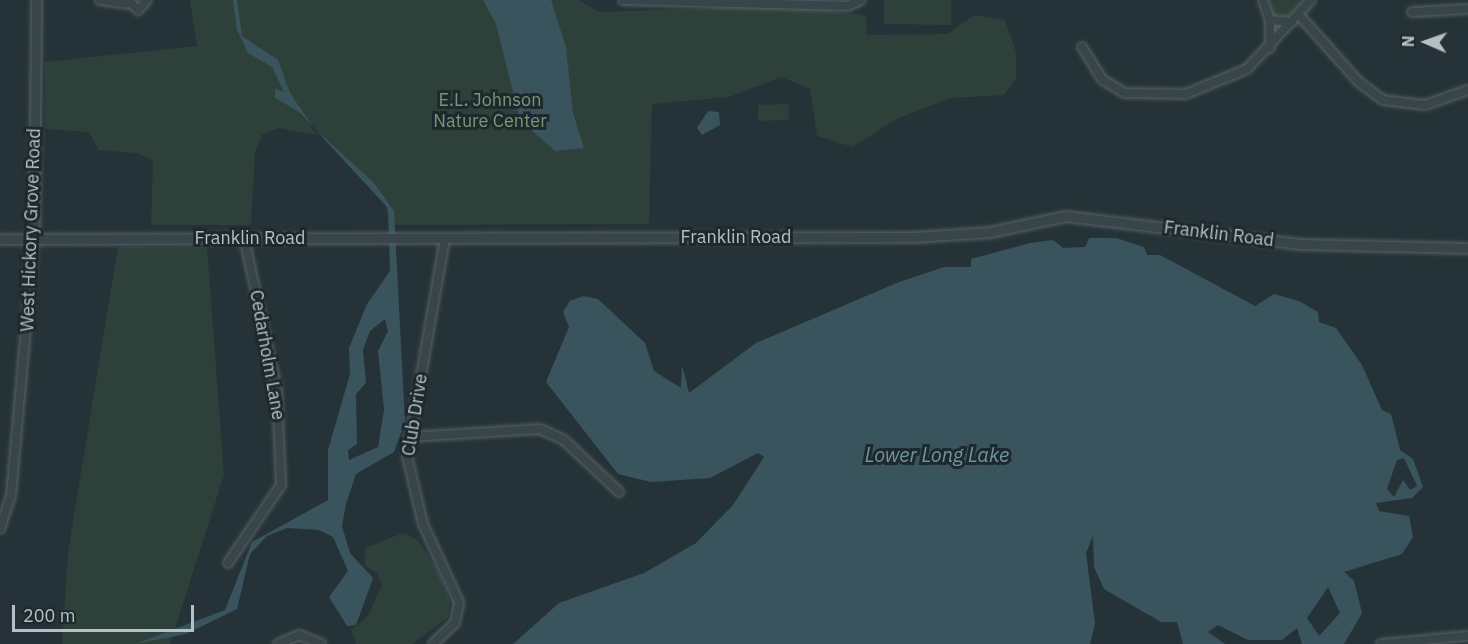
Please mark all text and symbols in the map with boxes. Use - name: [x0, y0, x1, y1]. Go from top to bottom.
- north arrow: [1396, 12, 1456, 72]
- text: N: [1398, 35, 1418, 48]
- park label: E.L. Johnson Nature Center: [433, 90, 547, 132]
- street label: West Hickory Grove Road: [17, 128, 45, 332]
- street label: Franklin Road: [1163, 217, 1275, 251]
- street label: Franklin Road: [681, 226, 791, 248]
- street label: Franklin Road: [195, 227, 305, 249]
- street label: Cedarholm Lane: [245, 288, 289, 422]
- street label: Club Drive: [398, 372, 432, 458]
- water label: Lower Long Lake: [865, 442, 1009, 466]
- scale bar: [15, 593, 196, 631]
- text: 200 m: [23, 604, 75, 627]

